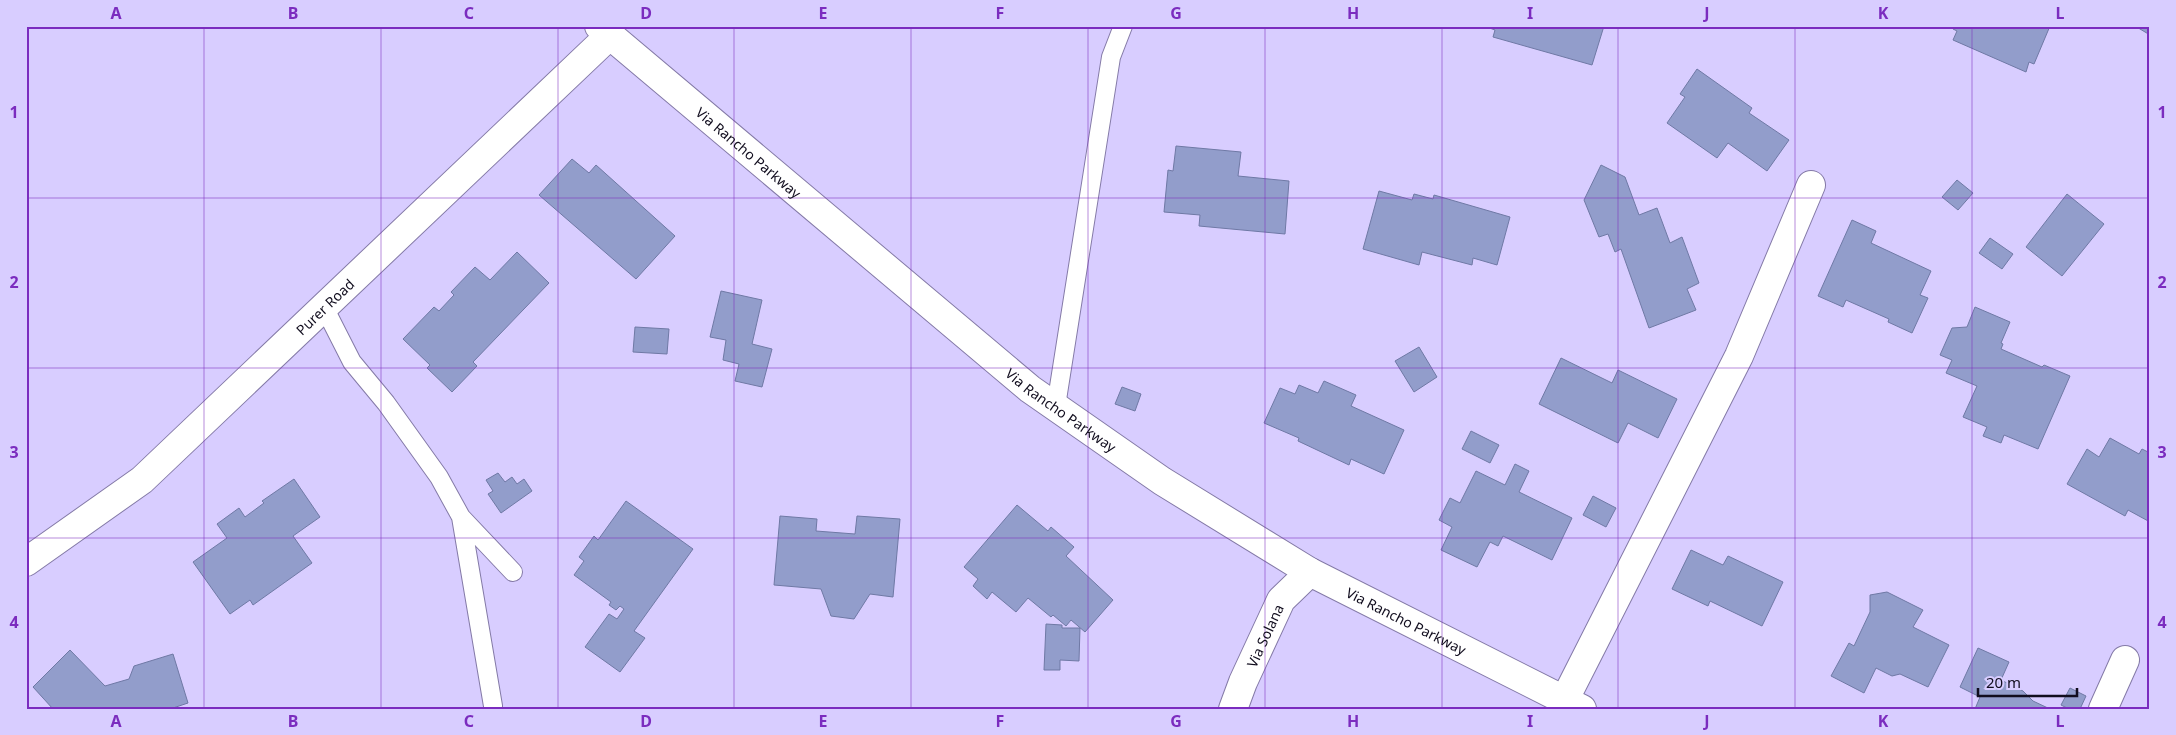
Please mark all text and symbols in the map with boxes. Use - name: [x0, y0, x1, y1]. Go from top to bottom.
- text: A: [110, 2, 122, 24]
- text: B: [288, 2, 298, 24]
- text: C: [464, 2, 474, 24]
- text: D: [640, 2, 652, 24]
- text: E: [819, 2, 828, 24]
- text: F: [996, 2, 1004, 24]
- text: G: [1170, 2, 1182, 24]
- text: H: [1347, 2, 1359, 24]
- text: I: [1527, 2, 1533, 24]
- text: J: [1702, 2, 1710, 24]
- text: K: [1878, 2, 1889, 24]
- text: L: [2056, 2, 2065, 24]
- text: 1: [9, 101, 19, 123]
- text: 1: [2157, 101, 2167, 123]
- street label: Via Rancho Parkway: [692, 103, 806, 203]
- text: 2: [9, 271, 19, 293]
- text: 2: [2157, 271, 2167, 293]
- street label: Purer Road: [291, 274, 358, 339]
- street label: Via Rancho Parkway: [1002, 363, 1121, 456]
- text: 3: [9, 441, 19, 463]
- text: 3: [2157, 441, 2167, 463]
- street label: Via Rancho Parkway: [1343, 582, 1470, 659]
- street label: Via Solana: [1242, 601, 1287, 670]
- text: 4: [9, 611, 19, 633]
- text: 4: [2157, 611, 2167, 633]
- scale bar: [1978, 665, 2077, 697]
- text: 20 m: [1986, 672, 2021, 692]
- text: A: [110, 710, 122, 732]
- text: B: [288, 710, 298, 732]
- text: C: [464, 710, 474, 732]
- text: D: [640, 710, 652, 732]
- text: E: [819, 710, 828, 732]
- text: F: [996, 710, 1004, 732]
- text: G: [1170, 710, 1182, 732]
- text: H: [1347, 710, 1359, 732]
- text: I: [1527, 710, 1533, 732]
- text: J: [1702, 710, 1710, 732]
- text: K: [1878, 710, 1889, 732]
- text: L: [2056, 710, 2065, 732]

